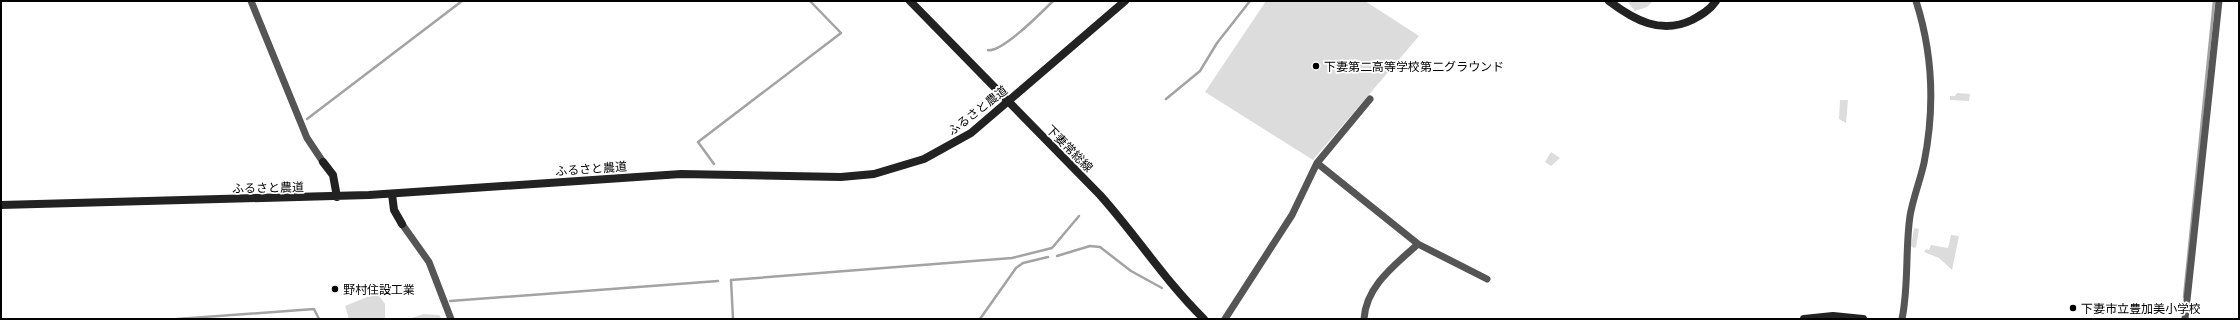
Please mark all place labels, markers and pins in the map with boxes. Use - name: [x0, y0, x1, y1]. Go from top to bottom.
- place label: 下妻第二高等学校第二グラウンド: [1324, 59, 1504, 73]
- marker: 下妻第二高等学校第二グラウンド: [1311, 61, 1321, 71]
- place label: 野村住設工業: [343, 282, 415, 296]
- marker: 野村住設工業: [330, 284, 340, 294]
- place label: 下妻市立豊加美小学校: [2081, 301, 2201, 315]
- marker: 下妻市立豊加美小学校: [2068, 303, 2078, 313]

